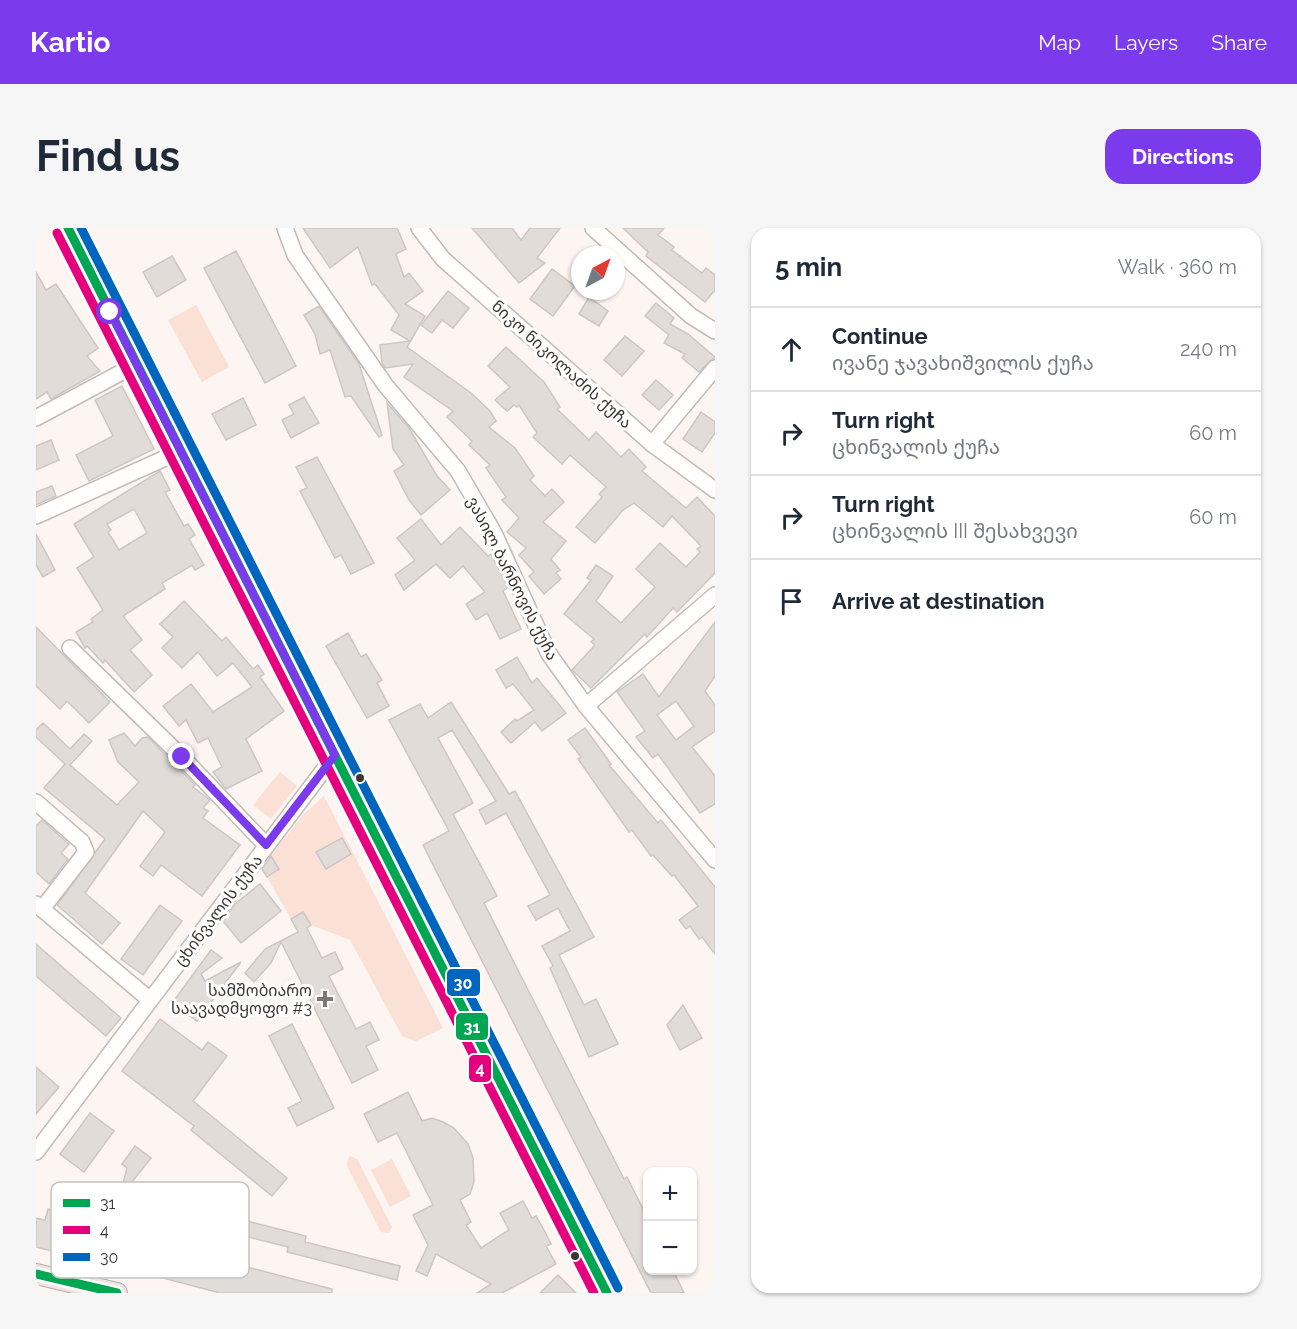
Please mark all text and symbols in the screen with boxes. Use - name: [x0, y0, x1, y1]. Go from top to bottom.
- text: Kartio: [30, 26, 110, 59]
- text: Map: [1038, 30, 1081, 55]
- text: Layers: [1114, 30, 1178, 55]
- text: Share: [1211, 30, 1267, 55]
- button: Directions: [1105, 129, 1261, 184]
- text: Find us: [36, 132, 180, 181]
- north arrow: [571, 246, 625, 300]
- text: 5 min: [775, 252, 842, 282]
- text: Walk · 360 m: [1118, 255, 1237, 279]
- street label: ნიკო ნიკოლაძის ქუჩა: [487, 296, 636, 433]
- route start: [96, 298, 122, 324]
- text: Continue: [832, 323, 928, 349]
- icon: ahead: [775, 333, 808, 366]
- text: 240 m: [1180, 337, 1237, 361]
- text: ივანე ჯავახიშვილის ქუჩა: [832, 351, 1094, 375]
- text: Turn right: [832, 407, 935, 433]
- icon: right: [775, 417, 808, 450]
- text: 60 m: [1189, 421, 1237, 445]
- text: ცხინვალის ქუჩა: [832, 435, 1000, 459]
- text: Turn right: [832, 491, 935, 517]
- street label: ვასილ ბარნოვის ქუჩა: [462, 493, 562, 664]
- icon: right: [775, 501, 808, 534]
- text: 60 m: [1189, 505, 1237, 529]
- text: ცხინვალის III შესახვევი: [832, 519, 1078, 543]
- icon: arrive: [775, 585, 808, 618]
- text: Arrive at destination: [832, 588, 1045, 614]
- route end: [168, 743, 194, 769]
- unlabelled marker: [354, 772, 366, 784]
- street label: ცხინვალის ქუჩა: [170, 851, 267, 970]
- line badge: 30: [446, 968, 481, 997]
- text: 30: [454, 974, 473, 993]
- place label: სამშობიარო საავადმყოფო #3: [171, 981, 312, 1019]
- marker: სამშობიარო საავადმყოფო #3: [316, 990, 334, 1008]
- line badge: 31: [455, 1012, 489, 1041]
- text: 31: [464, 1018, 481, 1037]
- line badge: 4: [468, 1054, 492, 1083]
- text: 4: [475, 1059, 485, 1078]
- map controls: [643, 1167, 697, 1275]
- button: +: [643, 1167, 697, 1221]
- legend: [51, 1182, 249, 1278]
- text: 31: [100, 1194, 116, 1213]
- text: 4: [100, 1221, 109, 1240]
- button: −: [643, 1221, 697, 1275]
- text: 30: [100, 1248, 118, 1267]
- unlabelled marker: [569, 1250, 581, 1262]

